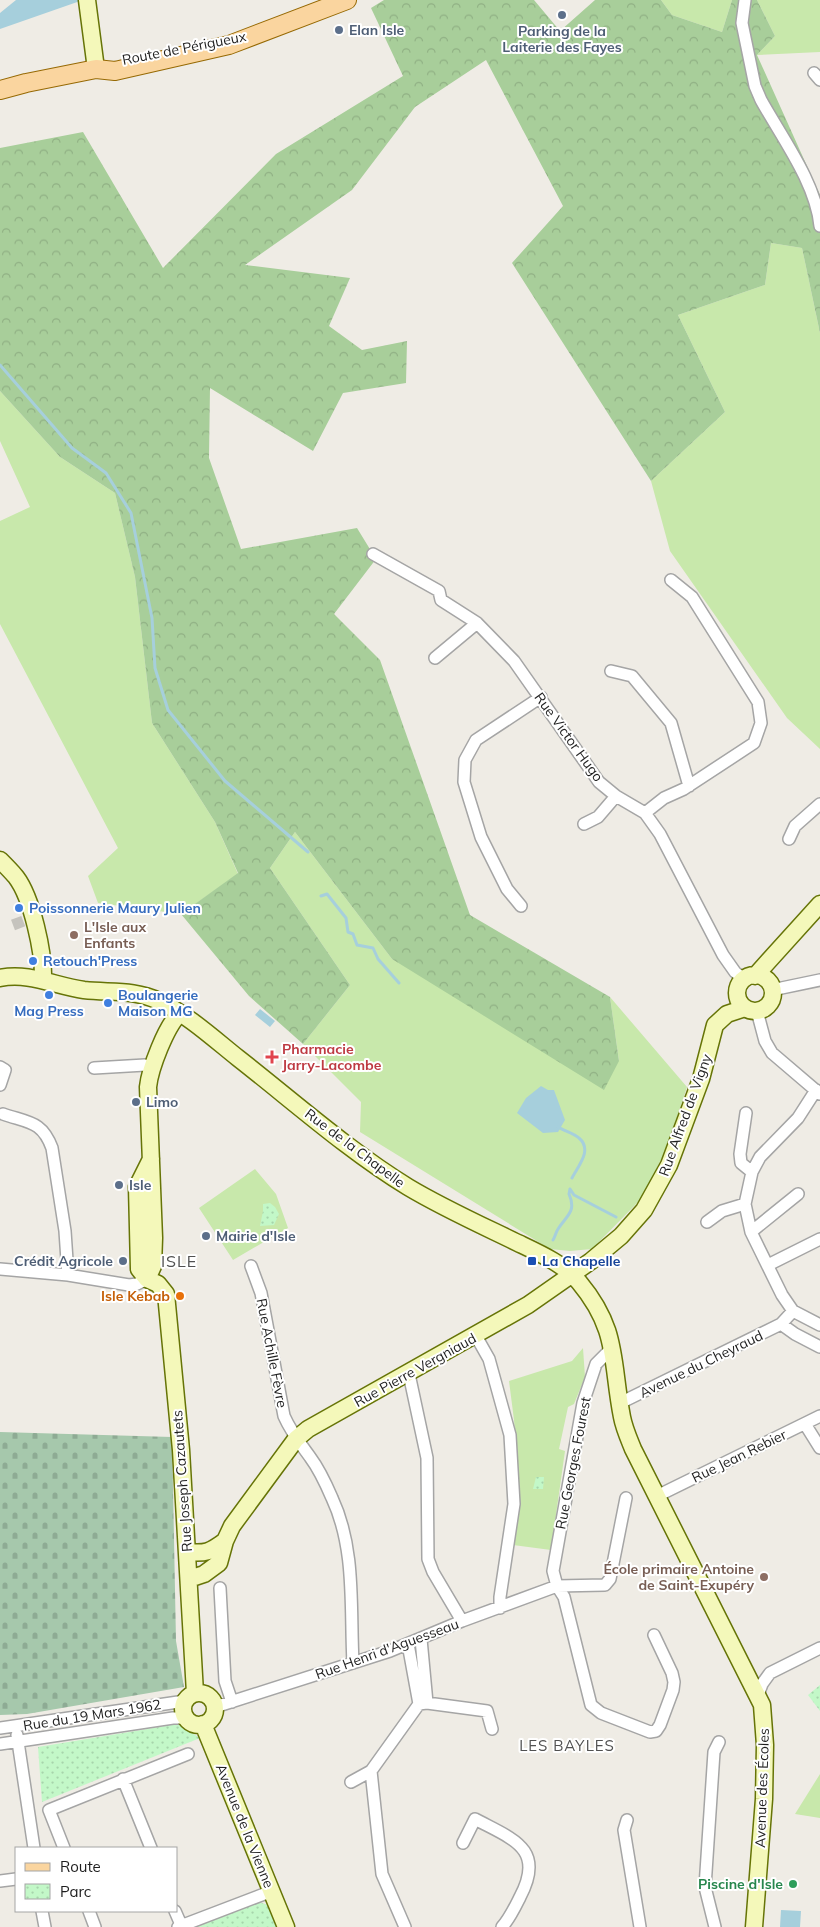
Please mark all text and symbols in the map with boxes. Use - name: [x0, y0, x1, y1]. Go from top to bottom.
- marker: Parking de la Laiterie des Fayes: [556, 9, 568, 21]
- place label: Elan Isle: [349, 21, 405, 39]
- place label: Parking de la Laiterie des Fayes: [502, 22, 622, 56]
- marker: Elan Isle: [333, 24, 345, 36]
- street label: Route de Périgueux: [120, 27, 248, 69]
- street label: Rue Victor Hugo: [531, 689, 607, 785]
- place label: Poissonnerie Maury Julien: [29, 899, 201, 917]
- marker: Poissonnerie Maury Julien: [13, 902, 25, 914]
- place label: L'Isle aux Enfants: [84, 918, 146, 952]
- marker: L'Isle aux Enfants: [68, 929, 80, 941]
- place label: Retouch'Press: [43, 952, 137, 970]
- marker: Retouch'Press: [27, 955, 39, 967]
- place label: Boulangerie Maison MG: [118, 986, 199, 1020]
- marker: Mag Press: [43, 989, 55, 1001]
- marker: Boulangerie Maison MG: [102, 997, 114, 1009]
- place label: Mag Press: [14, 1002, 84, 1020]
- place label: Pharmacie Jarry-Lacombe: [282, 1040, 382, 1074]
- marker: Pharmacie Jarry-Lacombe: [266, 1051, 278, 1063]
- street label: Rue Alfred de Vigny: [655, 1051, 716, 1179]
- place label: Limo: [146, 1093, 178, 1111]
- marker: Limo: [130, 1096, 142, 1108]
- street label: Rue de la Chapelle: [301, 1105, 409, 1191]
- place label: Isle: [129, 1176, 152, 1194]
- marker: Isle: [113, 1179, 125, 1191]
- place label: Mairie d'Isle: [216, 1227, 296, 1245]
- marker: Mairie d'Isle: [200, 1230, 212, 1242]
- district label: ISLE: [161, 1251, 197, 1271]
- place label: Crédit Agricole: [14, 1252, 113, 1270]
- place label: La Chapelle: [542, 1252, 621, 1270]
- marker: Crédit Agricole: [117, 1255, 129, 1267]
- marker: La Chapelle: [526, 1255, 538, 1267]
- place label: Isle Kebab: [101, 1287, 170, 1305]
- marker: Isle Kebab: [174, 1290, 186, 1302]
- street label: Rue Achille Fèvre: [253, 1297, 291, 1409]
- street label: Avenue du Cheyraud: [636, 1326, 766, 1402]
- street label: Rue Pierre Vergniaud: [351, 1329, 479, 1411]
- street label: Rue Georges Fourest: [551, 1395, 595, 1531]
- street label: Rue Joseph Cazautets: [168, 1409, 196, 1553]
- street label: Rue Jean Rebier: [689, 1425, 790, 1487]
- place label: École primaire Antoine de Saint-Exupéry: [603, 1560, 754, 1594]
- marker: École primaire Antoine de Saint-Exupéry: [758, 1571, 770, 1583]
- street label: Rue Henri d'Aguesseau: [313, 1615, 461, 1683]
- street label: Rue du 19 Mars 1962: [22, 1695, 162, 1735]
- street label: Avenue des Écoles: [751, 1728, 773, 1848]
- district label: LES BAYLES: [519, 1736, 615, 1755]
- street label: Avenue de la Vienne: [212, 1761, 278, 1891]
- legend: [15, 1847, 178, 1912]
- text: Route: [60, 1857, 101, 1876]
- place label: Piscine d'Isle: [698, 1875, 783, 1893]
- marker: Piscine d'Isle: [787, 1878, 799, 1890]
- text: Parc: [60, 1882, 91, 1901]

